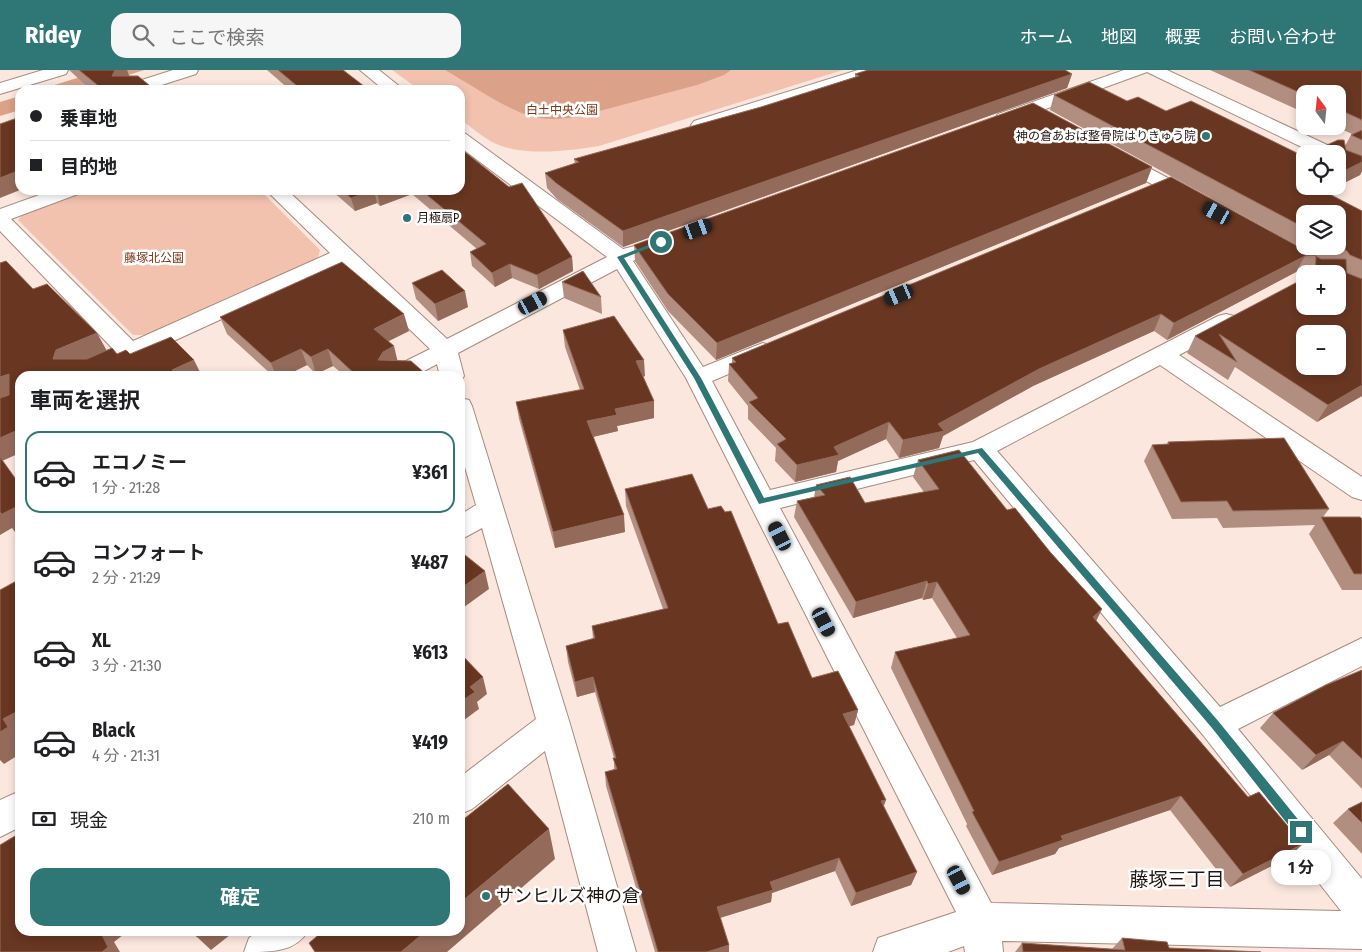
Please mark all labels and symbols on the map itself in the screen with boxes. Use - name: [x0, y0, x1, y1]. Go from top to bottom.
- north arrow: [1296, 85, 1346, 135]
- park label: 白土中央公園: [526, 103, 598, 117]
- place label: 神の倉あおば整骨院はりきゅう院: [1016, 129, 1196, 143]
- marker: 神の倉あおば整骨院はりきゅう院: [1200, 130, 1212, 142]
- car: [1200, 199, 1233, 227]
- place label: 月極扇P: [417, 211, 459, 225]
- marker: 月極扇P: [401, 212, 413, 224]
- car: [681, 217, 714, 241]
- route start: [650, 231, 672, 253]
- park label: 藤塚北公園: [124, 251, 184, 265]
- car: [882, 282, 915, 308]
- car: [516, 289, 549, 317]
- car: [766, 519, 793, 553]
- car: [810, 605, 837, 639]
- route end: [1290, 821, 1312, 843]
- callout: 1 分: [1271, 850, 1331, 884]
- car: [945, 863, 972, 897]
- district label: 藤塚三丁目: [1129, 868, 1225, 891]
- place label: サンヒルズ神の倉: [496, 885, 640, 907]
- marker: サンヒルズ神の倉: [480, 890, 492, 902]

